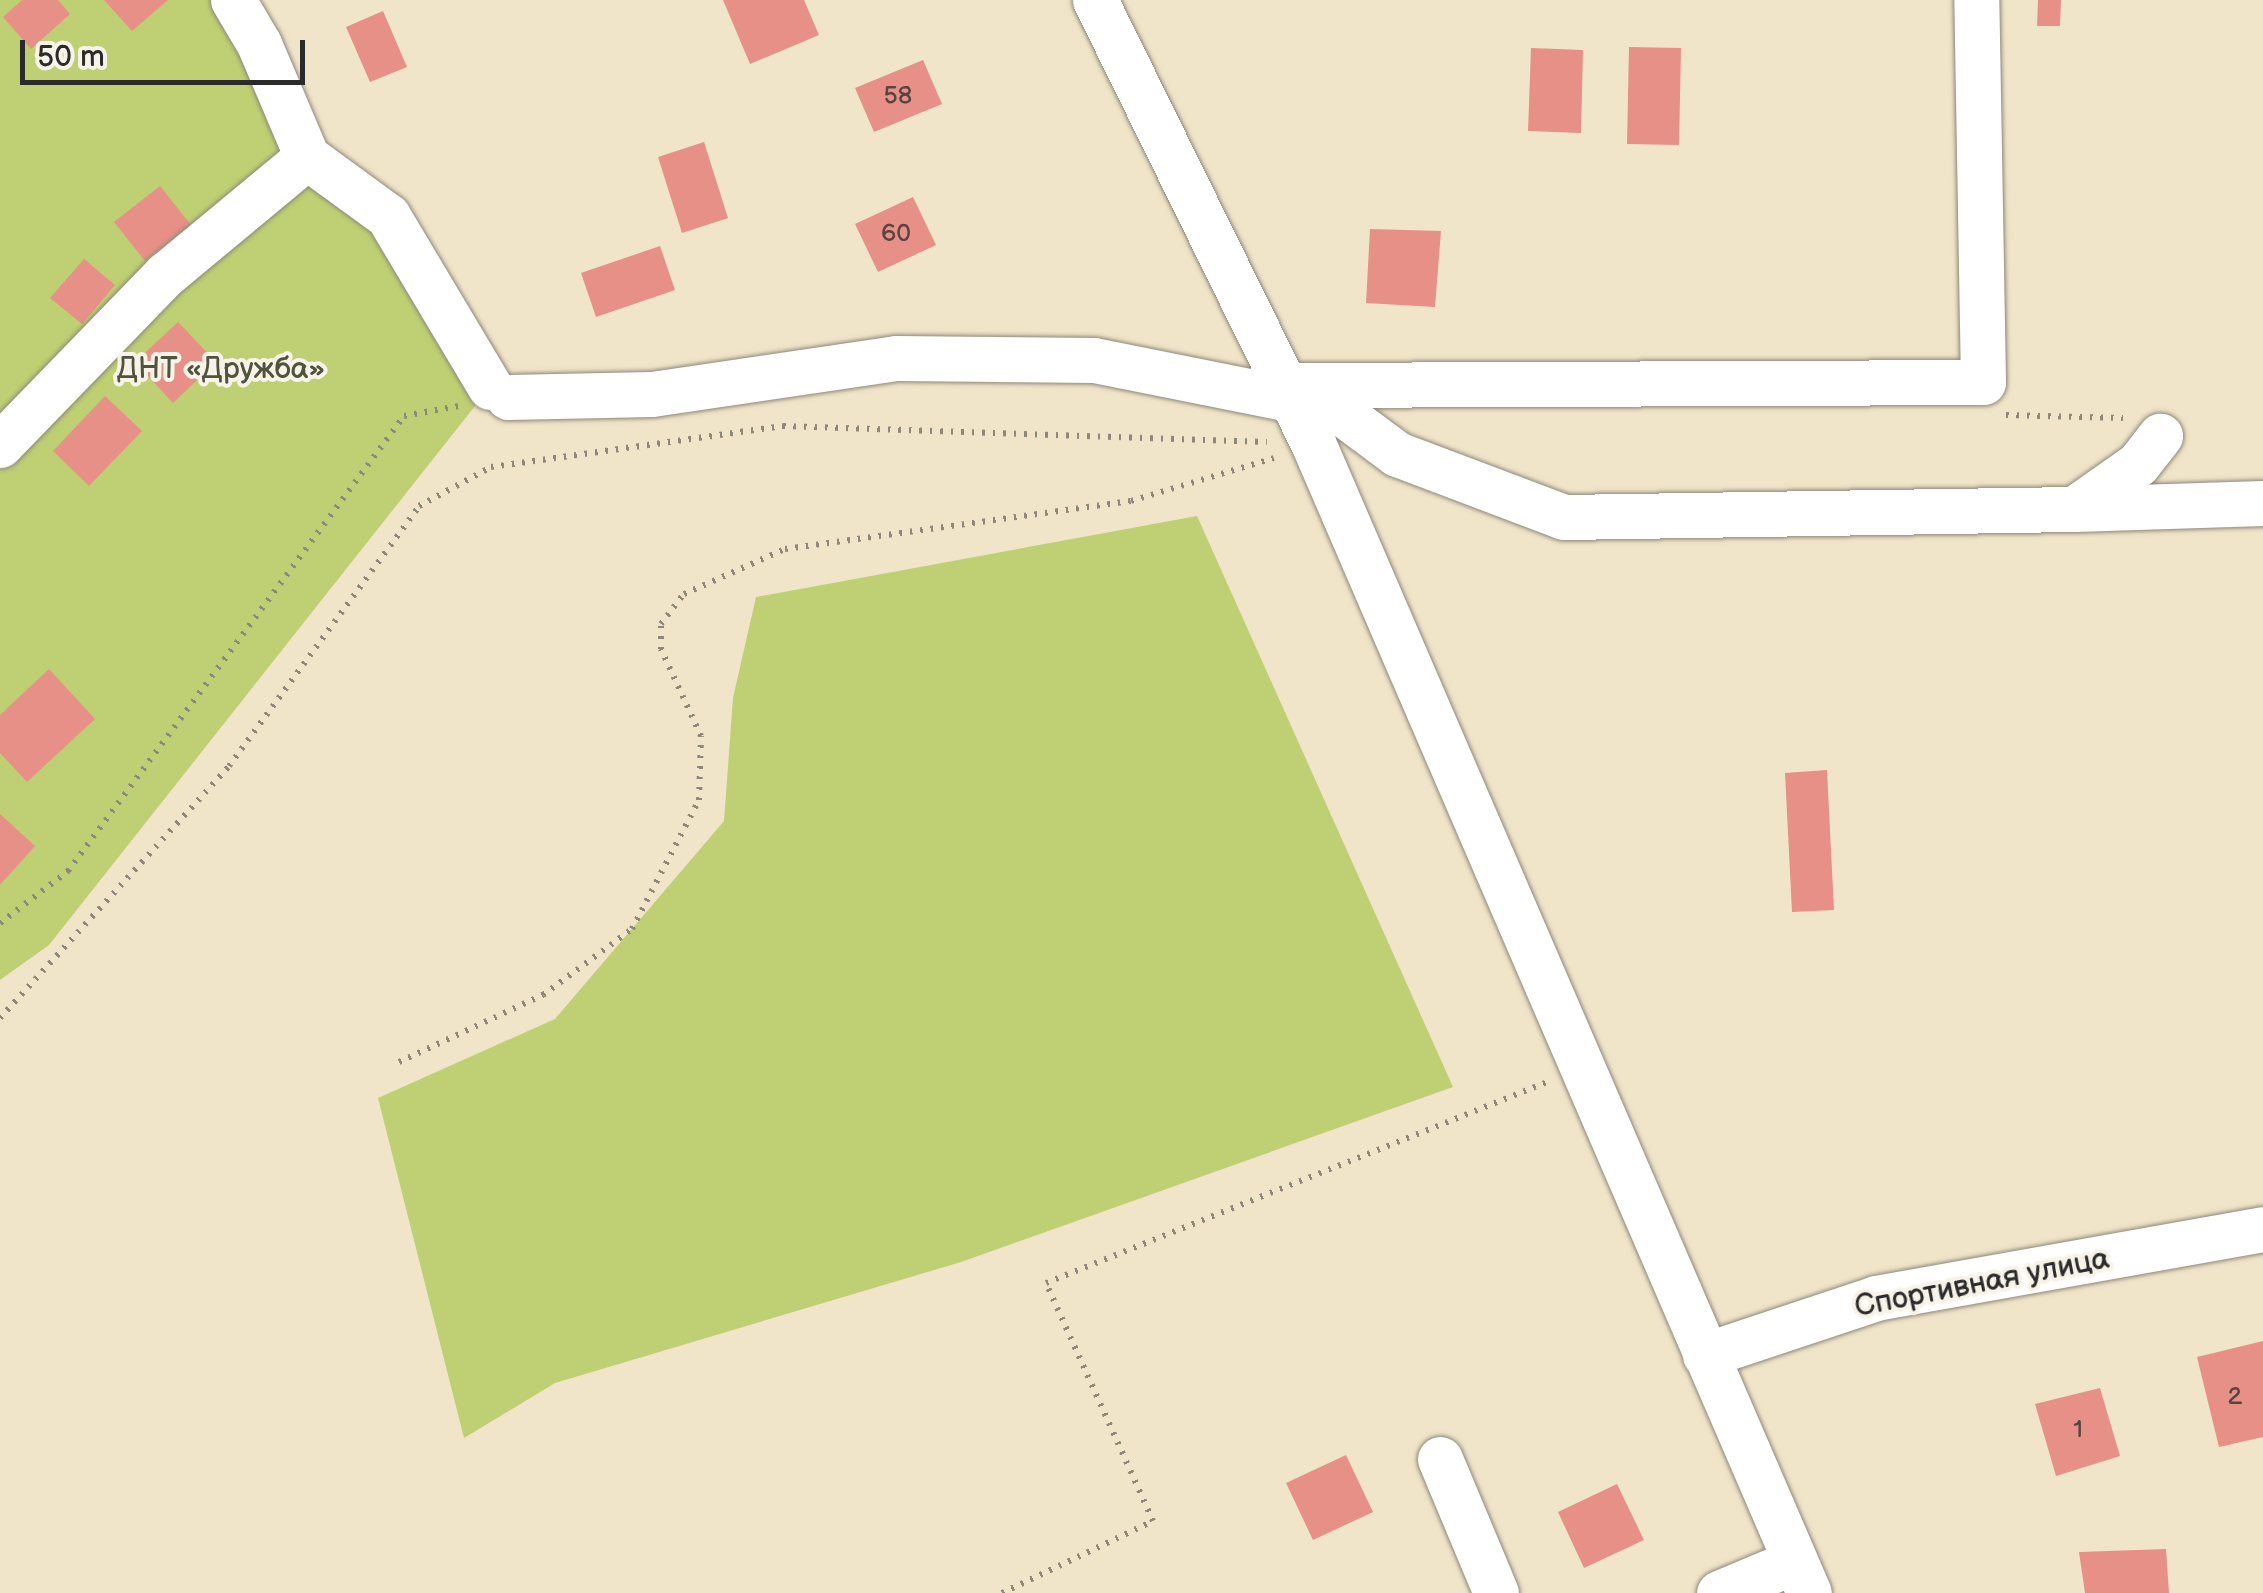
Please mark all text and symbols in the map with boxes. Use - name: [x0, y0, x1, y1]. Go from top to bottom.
- scale bar: [25, 20, 310, 82]
- text: 50 m: [37, 39, 105, 75]
- house number: 58: [884, 81, 912, 111]
- house number: 60: [881, 219, 911, 249]
- park label: ДНТ «Дружба»: [117, 351, 325, 387]
- street label: Спортивная улица: [1852, 1241, 2112, 1325]
- house number: 2: [2228, 1382, 2242, 1412]
- house number: 1: [2073, 1415, 2083, 1445]

